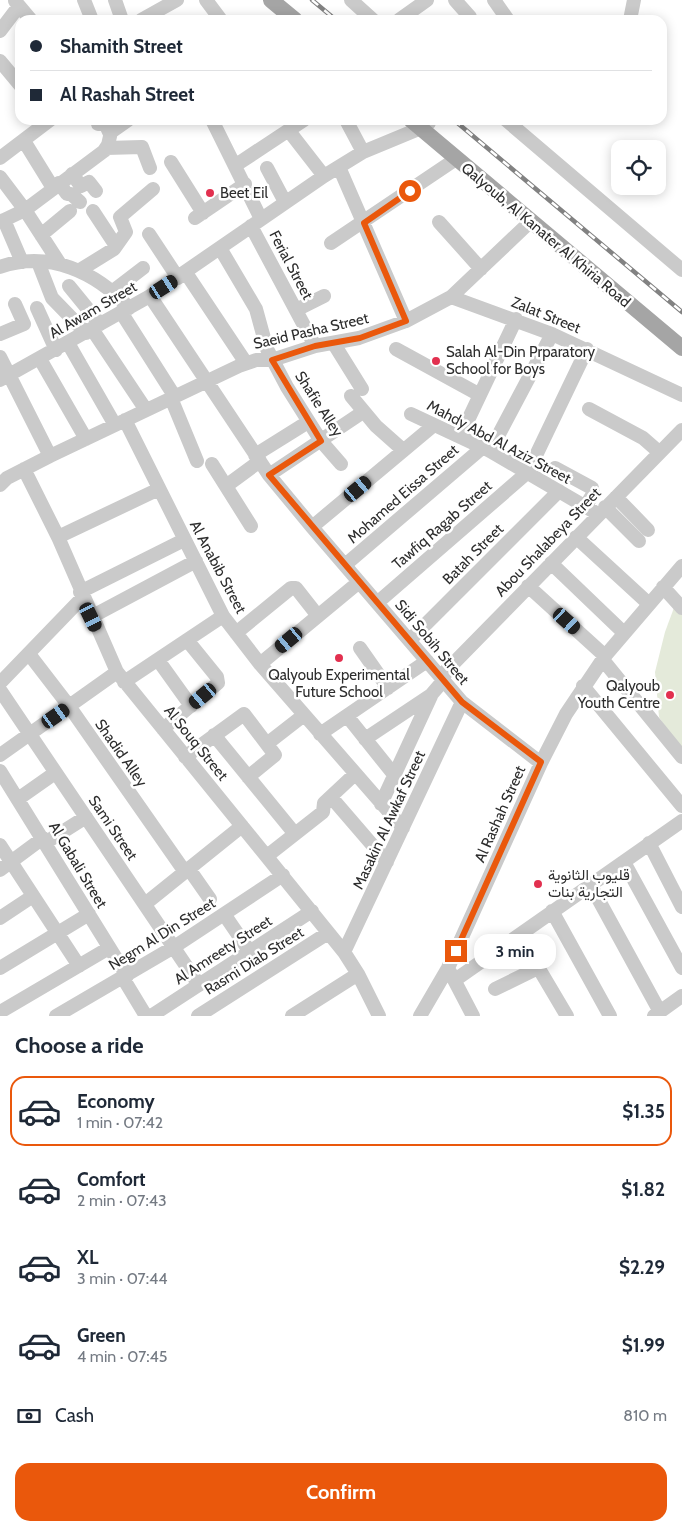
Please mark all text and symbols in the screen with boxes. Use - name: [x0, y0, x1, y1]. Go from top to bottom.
- text: Shamith Street: [60, 35, 183, 58]
- text: Al Rashah Street: [60, 83, 194, 106]
- map controls: [611, 140, 666, 195]
- button: locate: [611, 140, 666, 195]
- street label: Qalyoub, Al Kanater Al Khiria Road: [458, 159, 634, 311]
- route start: [399, 180, 421, 202]
- place label: Beet Eil: [220, 184, 269, 202]
- marker: Beet Eil: [204, 187, 216, 199]
- street label: Ferial Street: [265, 227, 317, 303]
- car: [147, 273, 180, 301]
- street label: Al Awam Street: [46, 278, 140, 342]
- street label: Zalat Street: [509, 293, 583, 337]
- street label: Saeid Pasha Street: [252, 309, 370, 353]
- place label: Salah Al-Din Prparatory School for Boys: [446, 343, 595, 378]
- marker: Salah Al-Din Prparatory School for Boys: [430, 355, 442, 367]
- street label: Shafie Alley: [291, 368, 347, 440]
- street label: Mahdy Abd Al Aziz Street: [424, 396, 574, 488]
- street label: Mohamed Eissa Street: [344, 441, 462, 547]
- car: [341, 474, 374, 504]
- street label: Tawfiq Ragab Street: [389, 477, 495, 573]
- street label: Abou Shalabeya Street: [491, 484, 605, 600]
- street label: Al Anabib Street: [186, 517, 250, 617]
- street label: Batah Street: [439, 520, 507, 588]
- street label: Sidi Sobih Street: [391, 596, 473, 688]
- car: [77, 600, 104, 634]
- car: [550, 605, 583, 637]
- car: [272, 625, 305, 655]
- marker: Qalyoub Experimental Future School: [333, 652, 345, 664]
- place label: Qalyoub Experimental Future School: [268, 666, 410, 701]
- place label: Qalyoub Youth Centre: [577, 677, 660, 712]
- car: [186, 681, 219, 711]
- marker: Qalyoub Youth Centre: [664, 689, 676, 701]
- car: [39, 701, 72, 731]
- street label: Al Souq Street: [160, 702, 232, 784]
- street label: Shadid Alley: [91, 716, 151, 791]
- street label: Masakin Al Awkaf Street: [349, 748, 429, 892]
- street label: Al Rashah Street: [471, 763, 529, 865]
- street label: Sami Street: [85, 792, 141, 864]
- street label: Al Gabali Street: [45, 819, 111, 911]
- place label: قليوب الثانوية التجارية بنات: [548, 866, 630, 901]
- marker: قليوب الثانوية التجارية بنات: [532, 878, 544, 890]
- street label: Negm Al Din Street: [105, 894, 219, 974]
- street label: Al Amreety Street: [171, 912, 275, 988]
- street label: Rasmi Diab Street: [201, 923, 307, 999]
- callout: 3 min: [474, 934, 556, 968]
- route end: [445, 940, 467, 962]
- text: 3 min: [496, 942, 534, 961]
- text: Choose a ride: [15, 1032, 144, 1059]
- icon: car: [17, 1089, 62, 1134]
- text: Economy: [77, 1090, 155, 1113]
- text: $1.35: [622, 1100, 665, 1123]
- text: 1 min · 07:42: [77, 1113, 163, 1132]
- icon: car: [17, 1167, 62, 1212]
- text: Comfort: [77, 1168, 146, 1191]
- text: $1.82: [621, 1178, 665, 1201]
- text: 2 min · 07:43: [77, 1191, 167, 1210]
- icon: car: [17, 1245, 62, 1290]
- text: XL: [77, 1246, 98, 1269]
- text: $2.29: [619, 1256, 665, 1279]
- text: 3 min · 07:44: [77, 1269, 168, 1288]
- icon: car: [17, 1323, 62, 1368]
- text: Green: [77, 1324, 126, 1347]
- text: $1.99: [622, 1334, 665, 1357]
- text: 4 min · 07:45: [77, 1347, 168, 1366]
- icon: cash: [15, 1402, 43, 1430]
- text: Cash: [55, 1404, 94, 1427]
- text: 810 m: [623, 1406, 667, 1425]
- button: Confirm: [15, 1463, 667, 1521]

